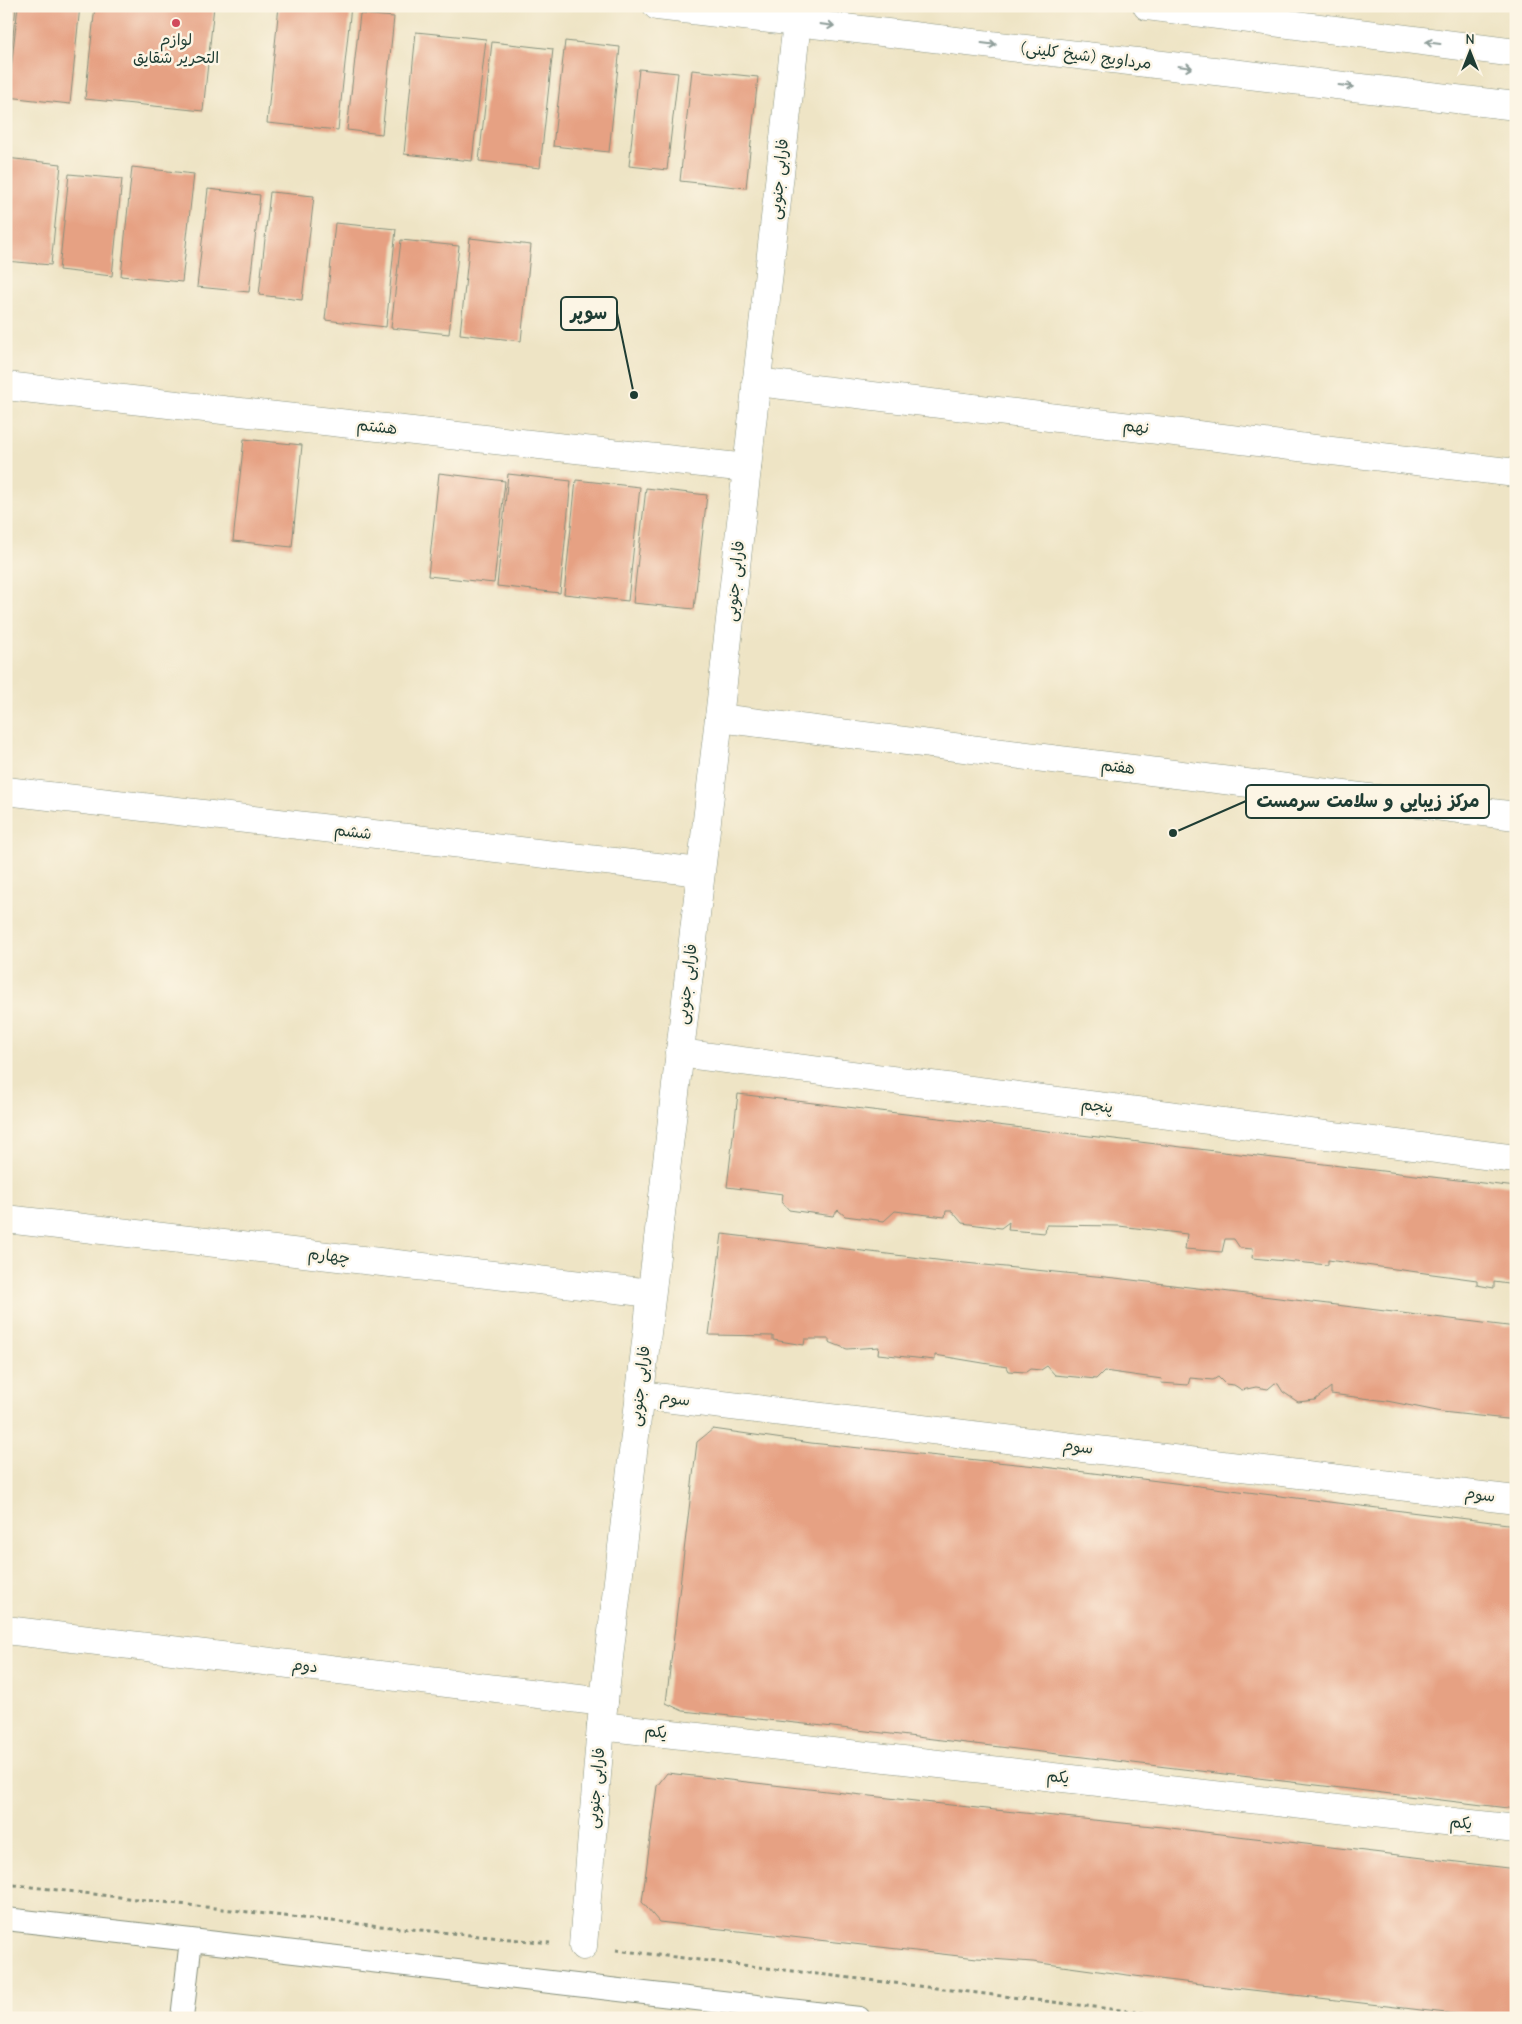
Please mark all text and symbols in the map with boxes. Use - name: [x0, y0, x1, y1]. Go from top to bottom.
- marker: لوازم التحریر شقایق: [170, 17, 182, 29]
- one-way arrow: [819, 20, 835, 30]
- north arrow: [1444, 28, 1494, 78]
- place label: لوازم التحریر شقایق: [133, 31, 219, 67]
- text: N: [1465, 31, 1475, 48]
- one-way arrow: [1425, 38, 1441, 48]
- one-way arrow: [980, 39, 996, 49]
- street label: مرداویج (شیخ کلینی): [1019, 39, 1153, 74]
- one-way arrow: [1176, 62, 1192, 72]
- one-way arrow: [1338, 81, 1354, 91]
- street label: فارابی جنوبی: [766, 138, 793, 220]
- callout: سوپر: [561, 297, 617, 330]
- text: سوپر: [569, 303, 607, 325]
- street label: هشتم: [356, 416, 398, 441]
- street label: نهم: [1122, 416, 1150, 441]
- street label: فارابی جنوبی: [722, 540, 749, 622]
- street label: هفتم: [1100, 756, 1136, 781]
- callout: مرکز زیبایی و سلامت سرمست: [1246, 785, 1489, 818]
- text: مرکز زیبایی و سلامت سرمست: [1257, 791, 1479, 813]
- street label: ششم: [333, 821, 373, 846]
- street label: فارابی جنوبی: [673, 943, 702, 1026]
- street label: پنجم: [1080, 1095, 1114, 1120]
- street label: چهارم: [307, 1244, 351, 1270]
- street label: فارابی جنوبی: [626, 1345, 655, 1428]
- street label: سوم: [658, 1388, 691, 1413]
- street label: سوم: [1061, 1436, 1094, 1461]
- street label: سوم: [1463, 1484, 1496, 1509]
- street label: دوم: [291, 1655, 319, 1679]
- street label: یکم: [643, 1722, 668, 1745]
- street label: فارابی جنوبی: [583, 1747, 610, 1829]
- street label: یکم: [1045, 1767, 1070, 1790]
- street label: یکم: [1448, 1813, 1473, 1836]

